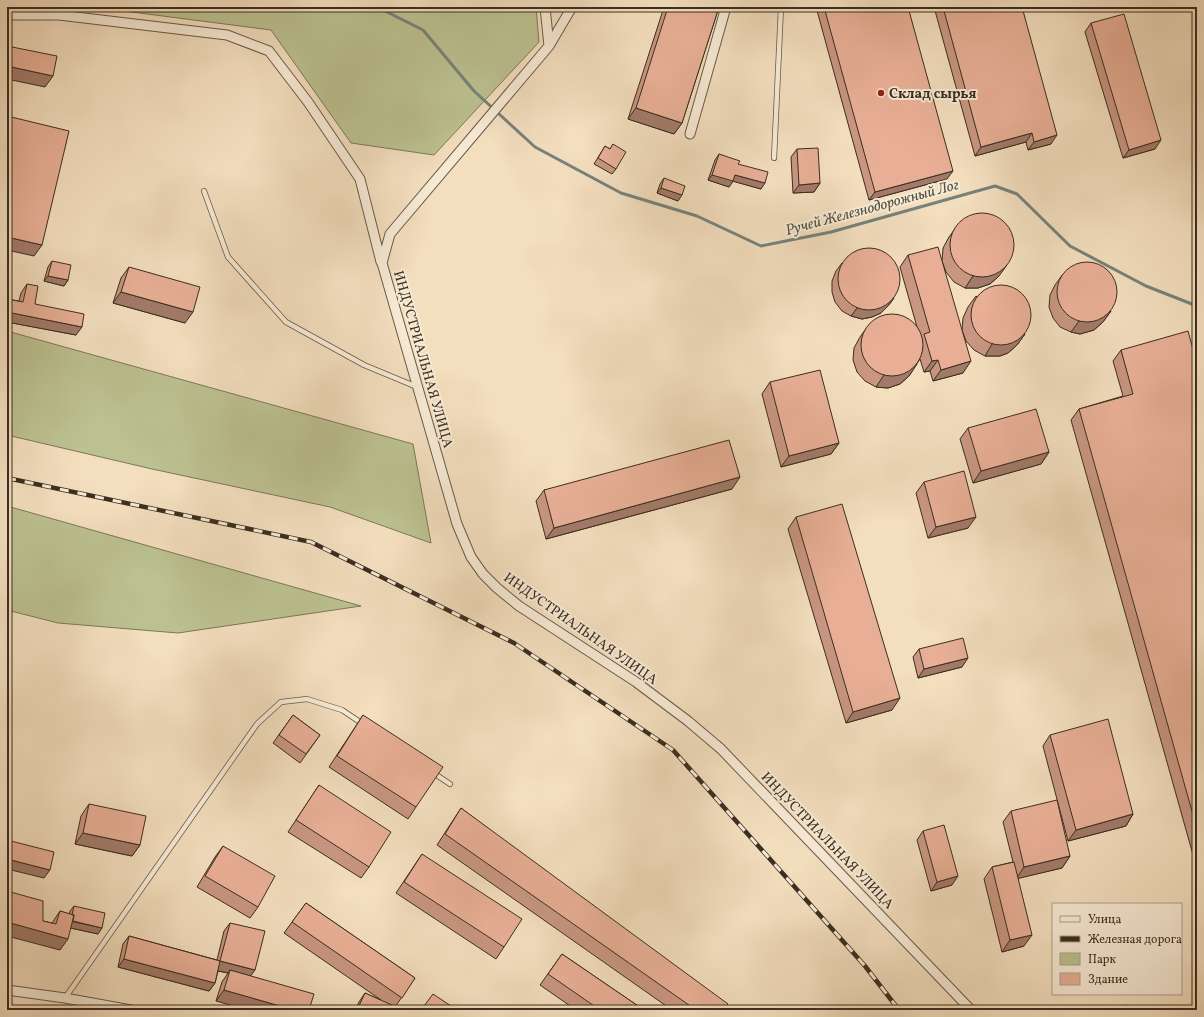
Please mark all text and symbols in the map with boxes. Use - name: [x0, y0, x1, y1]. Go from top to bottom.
- place label: Склад сырья: [889, 85, 977, 104]
- marker: Склад сырья: [876, 88, 886, 98]
- water label: Ручей Железнодорожный Лог: [783, 175, 962, 242]
- street label: ИНДУСТРИАЛЬНАЯ УЛИЦА: [388, 268, 457, 451]
- street label: ИНДУСТРИАЛЬНАЯ УЛИЦА: [499, 569, 661, 690]
- street label: ИНДУСТРИАЛЬНАЯ УЛИЦА: [756, 768, 898, 914]
- legend: [1052, 903, 1182, 995]
- text: Улица: [1088, 912, 1121, 928]
- text: Железная дорога: [1088, 932, 1182, 948]
- text: Парк: [1088, 952, 1116, 968]
- text: Здание: [1088, 972, 1128, 988]

